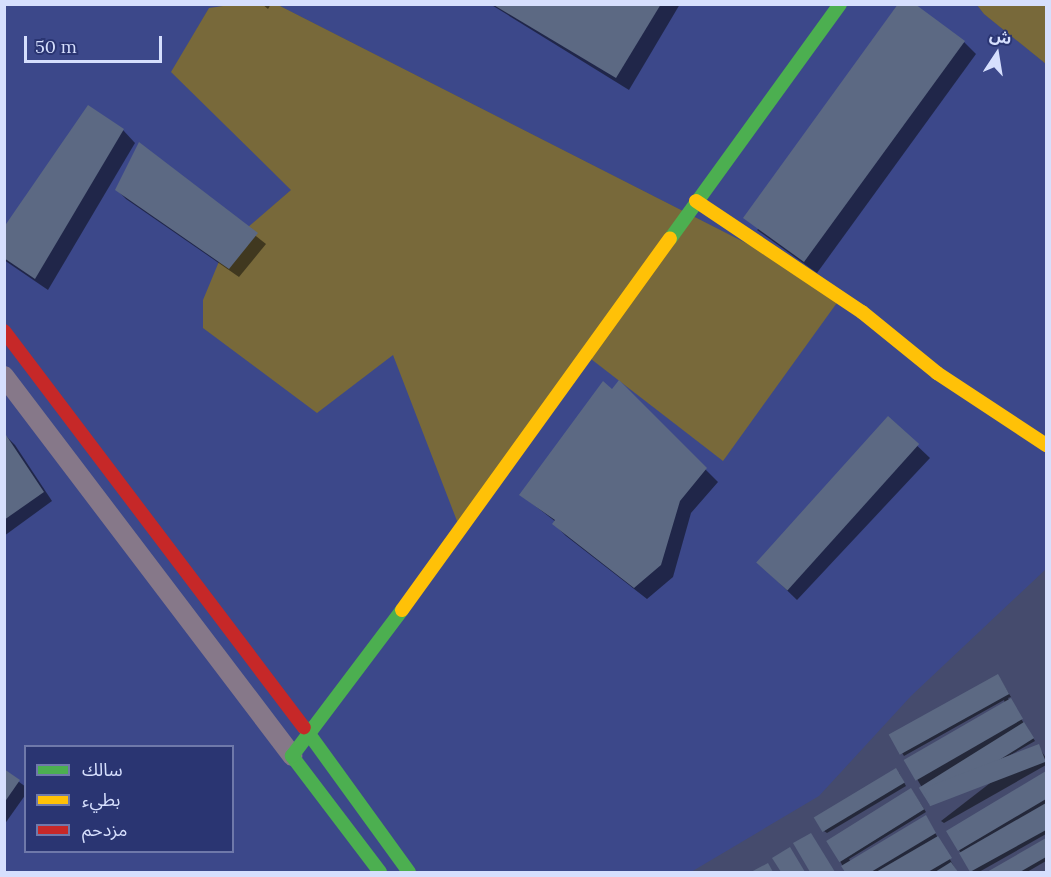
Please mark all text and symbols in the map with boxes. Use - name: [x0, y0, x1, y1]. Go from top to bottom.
- scale bar: [27, 24, 165, 62]
- north arrow: [967, 24, 1027, 84]
- text: ش: [988, 24, 1014, 48]
- text: 50 m: [35, 35, 77, 58]
- legend: [24, 745, 234, 853]
- text: سالك: [82, 758, 123, 781]
- text: بطيء: [82, 788, 120, 811]
- text: مزدحم: [82, 818, 127, 841]

